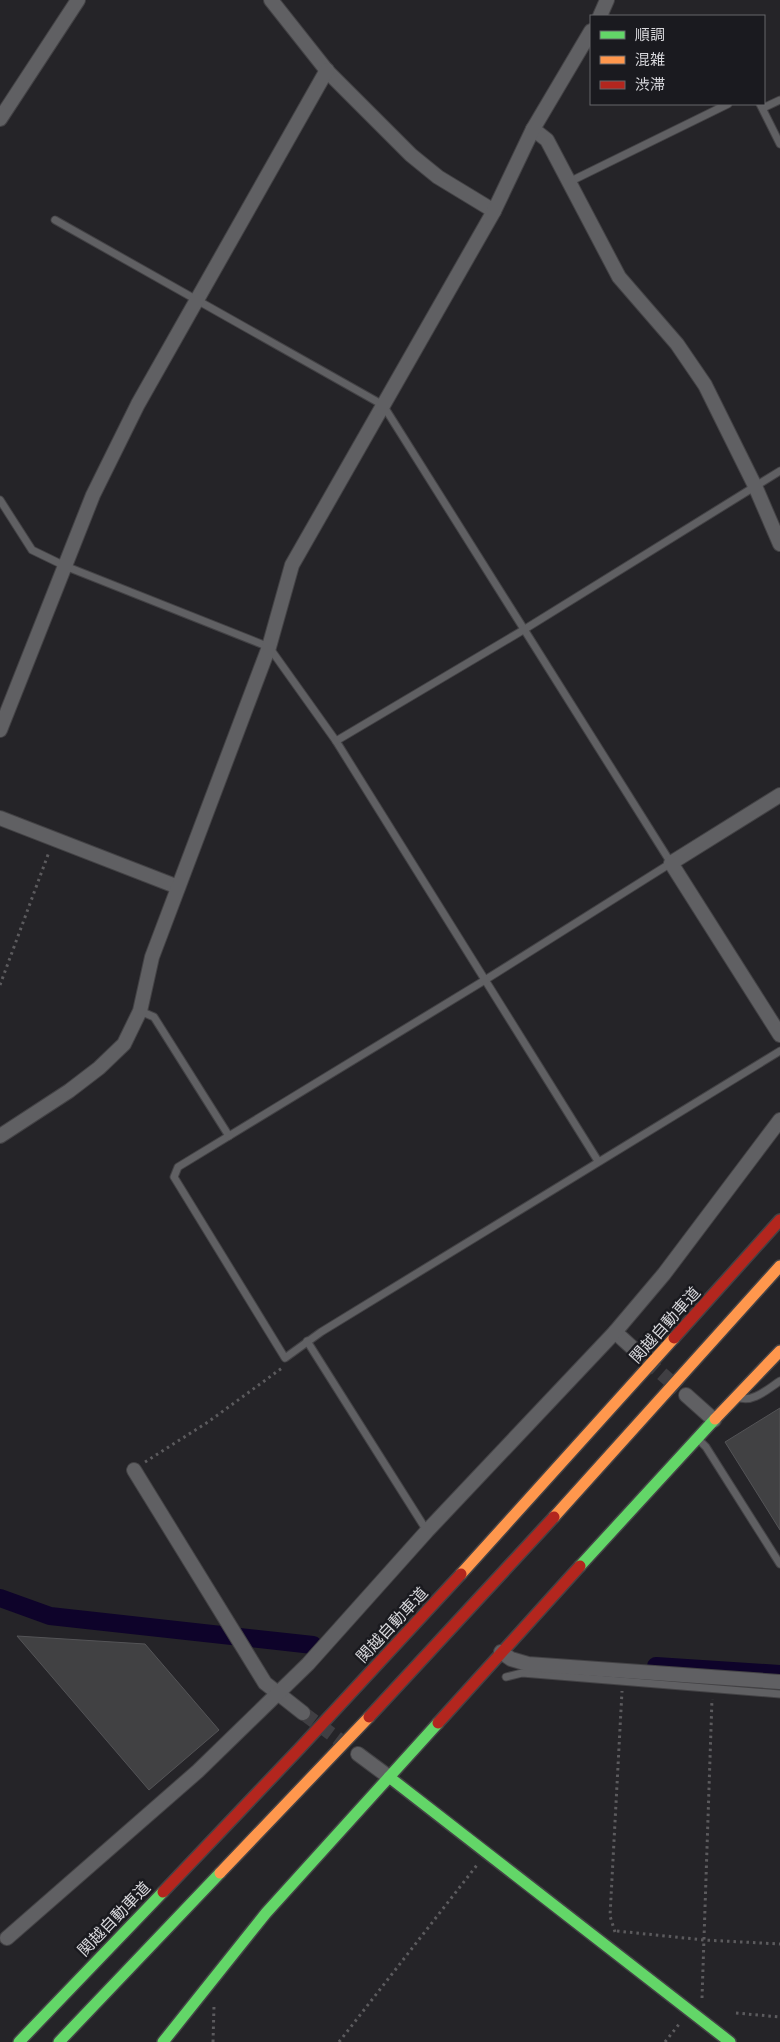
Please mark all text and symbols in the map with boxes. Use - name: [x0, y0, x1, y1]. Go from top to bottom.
- legend: [590, 15, 765, 105]
- text: 順調: [635, 26, 665, 44]
- text: 混雑: [635, 51, 665, 69]
- text: 渋滞: [635, 76, 665, 94]
- street label: 関越自動車道: [626, 1283, 704, 1367]
- street label: 関越自動車道: [352, 1583, 432, 1667]
- street label: 関越自動車道: [74, 1878, 154, 1960]

